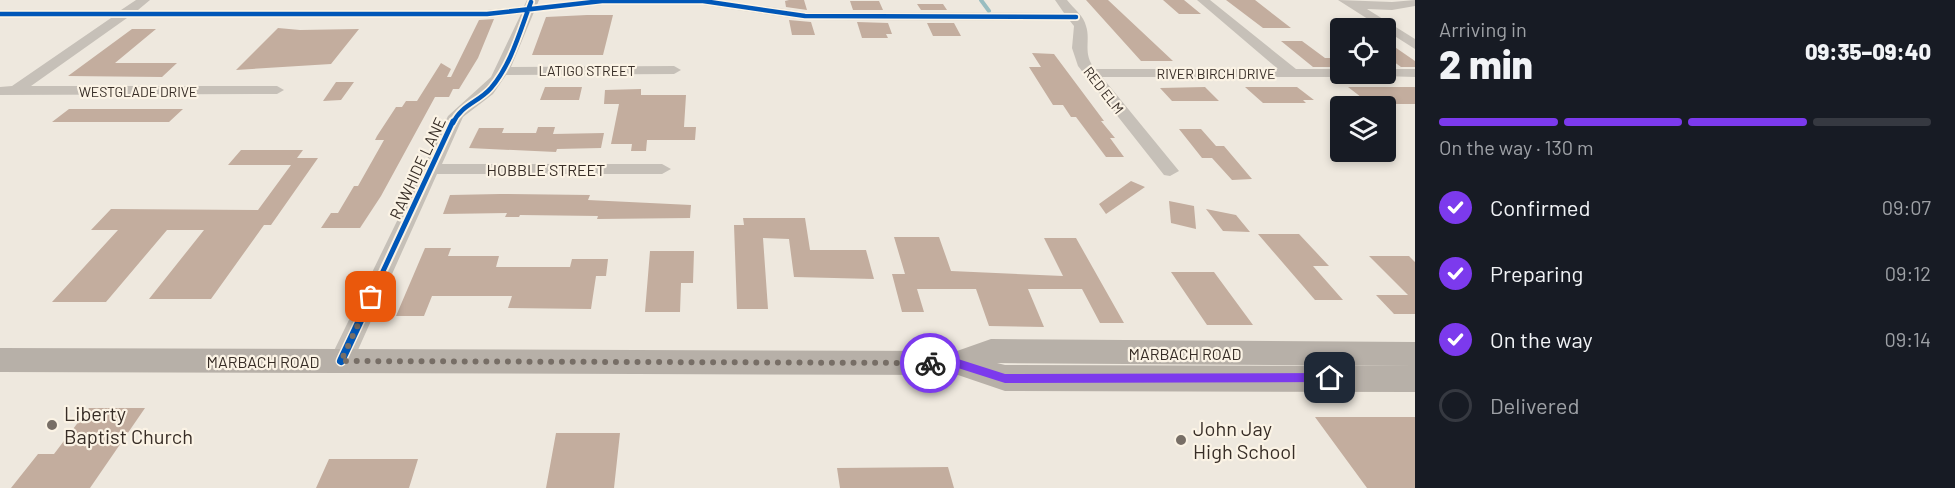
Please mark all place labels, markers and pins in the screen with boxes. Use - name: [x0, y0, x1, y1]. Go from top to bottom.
- pin: [345, 271, 396, 322]
- pin: [1304, 352, 1355, 403]
- place label: Liberty Baptist Church: [64, 401, 193, 448]
- place label: John Jay High School: [1193, 416, 1296, 463]
- marker: Liberty Baptist Church: [45, 418, 59, 432]
- marker: John Jay High School: [1174, 433, 1188, 447]

